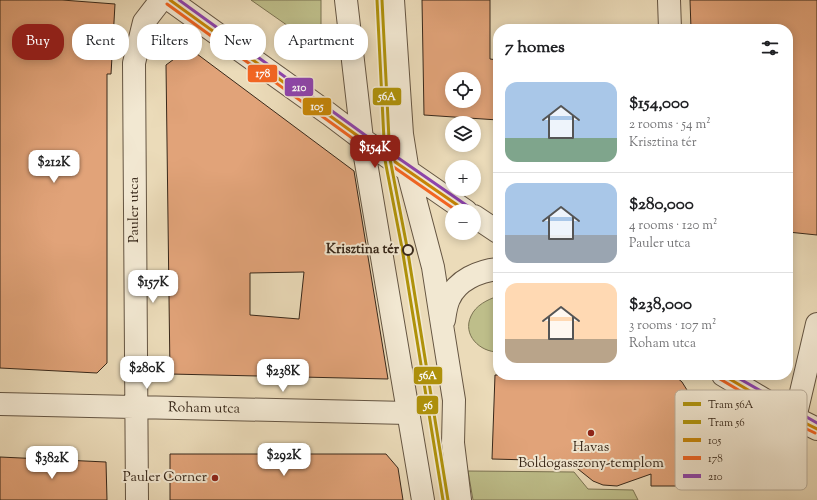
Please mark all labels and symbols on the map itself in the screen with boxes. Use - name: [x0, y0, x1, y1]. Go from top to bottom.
- line badge: 178: [247, 64, 278, 83]
- text: 178: [255, 66, 271, 82]
- line badge: 210: [284, 77, 314, 97]
- text: 210: [292, 80, 306, 96]
- line badge: 56A: [372, 87, 402, 106]
- text: 56A: [377, 89, 396, 105]
- line badge: 105: [302, 97, 332, 116]
- text: 105: [309, 99, 324, 115]
- pin: $154K: [347, 135, 403, 169]
- pin: $212K: [26, 150, 82, 184]
- street label: Pauler utca: [125, 176, 145, 243]
- place label: Krisztina tér: [326, 240, 400, 260]
- marker: Krisztina tér: [402, 244, 414, 256]
- pin: $157K: [125, 270, 181, 304]
- pin: $280K: [119, 356, 175, 390]
- pin: $238K: [255, 359, 311, 393]
- line badge: 56A: [413, 366, 443, 385]
- text: 56A: [418, 368, 437, 384]
- legend: [675, 390, 807, 490]
- line badge: 56: [416, 395, 439, 415]
- text: Tram 56A: [708, 397, 753, 413]
- street label: Roham utca: [168, 398, 241, 420]
- text: 56: [422, 398, 433, 414]
- text: Tram 56: [708, 415, 745, 431]
- marker: Havas Boldogasszony-templom: [586, 428, 596, 438]
- text: 105: [708, 433, 721, 449]
- place label: Havas Boldogasszony-templom: [518, 438, 664, 474]
- pin: $292K: [256, 443, 312, 477]
- pin: $382K: [24, 446, 80, 480]
- text: 178: [708, 451, 723, 467]
- place label: Pauler Corner: [123, 468, 208, 488]
- text: 210: [708, 469, 723, 485]
- marker: Pauler Corner: [210, 473, 220, 483]

